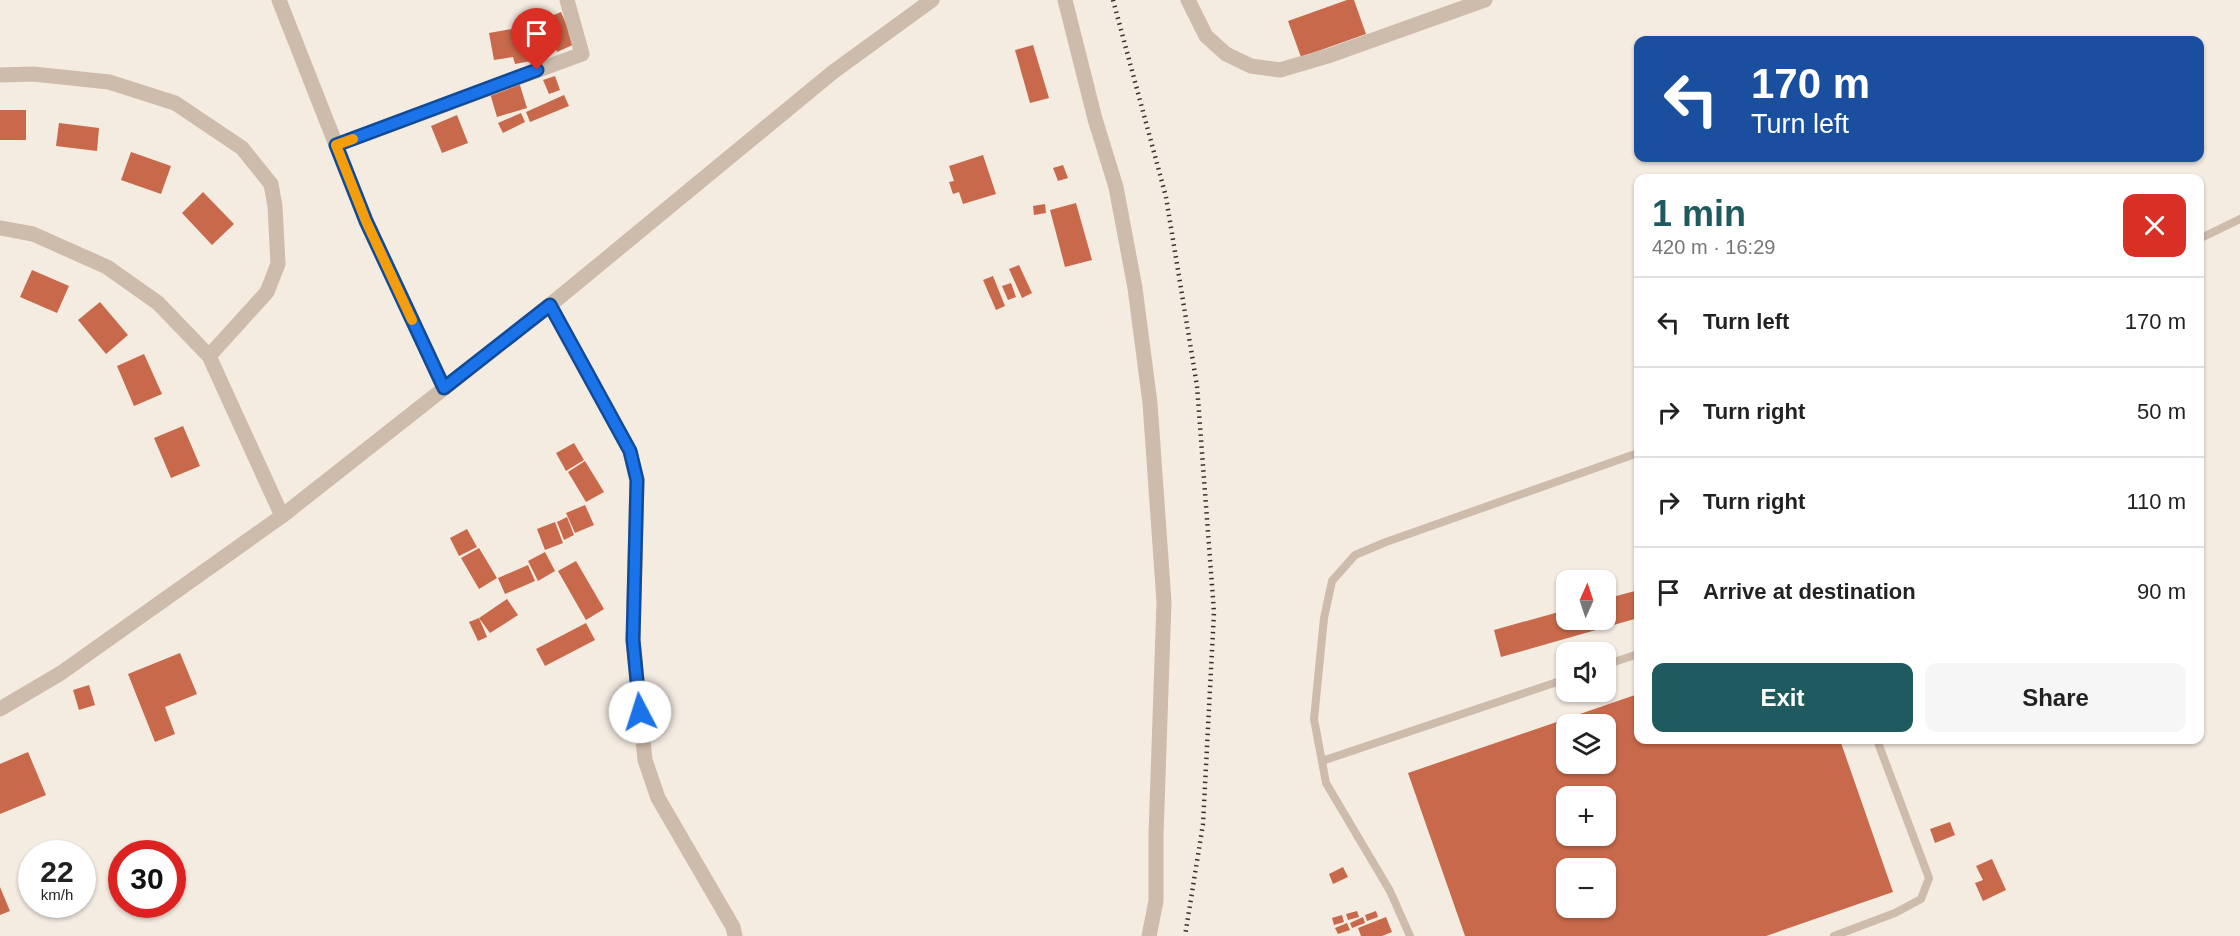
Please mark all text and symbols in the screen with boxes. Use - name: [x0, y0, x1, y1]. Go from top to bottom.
- pin: [511, 8, 562, 70]
- icon: arrive: [520, 17, 553, 50]
- icon: left: [1652, 60, 1730, 138]
- text: 170 m: [1751, 60, 1870, 107]
- text: Turn left: [1751, 109, 1849, 139]
- text: 1 min: [1652, 193, 1746, 234]
- button: close: [2123, 194, 2186, 257]
- text: 420 m · 16:29: [1652, 236, 1775, 258]
- icon: left: [1652, 306, 1685, 339]
- text: Turn left: [1703, 309, 1789, 334]
- text: 170 m: [2125, 309, 2186, 334]
- icon: right: [1652, 396, 1685, 429]
- text: Turn right: [1703, 399, 1805, 424]
- text: 50 m: [2137, 399, 2186, 424]
- icon: right: [1652, 486, 1685, 519]
- text: Turn right: [1703, 489, 1805, 514]
- text: 110 m: [2126, 489, 2186, 514]
- north arrow: [1556, 570, 1616, 630]
- map controls: [1556, 570, 1616, 918]
- icon: arrive: [1652, 576, 1685, 609]
- text: Arrive at destination: [1703, 579, 1916, 604]
- text: 90 m: [2137, 579, 2186, 604]
- button: sound: [1556, 642, 1616, 702]
- button: Exit: [1652, 663, 1913, 732]
- button: Share: [1925, 663, 2186, 732]
- position arrow: [608, 680, 672, 744]
- button: layers: [1556, 714, 1616, 774]
- button: +: [1556, 786, 1616, 846]
- speed limit sign: 30: [108, 840, 186, 918]
- text: 22: [40, 855, 74, 888]
- button: −: [1556, 858, 1616, 918]
- text: km/h: [41, 886, 73, 903]

